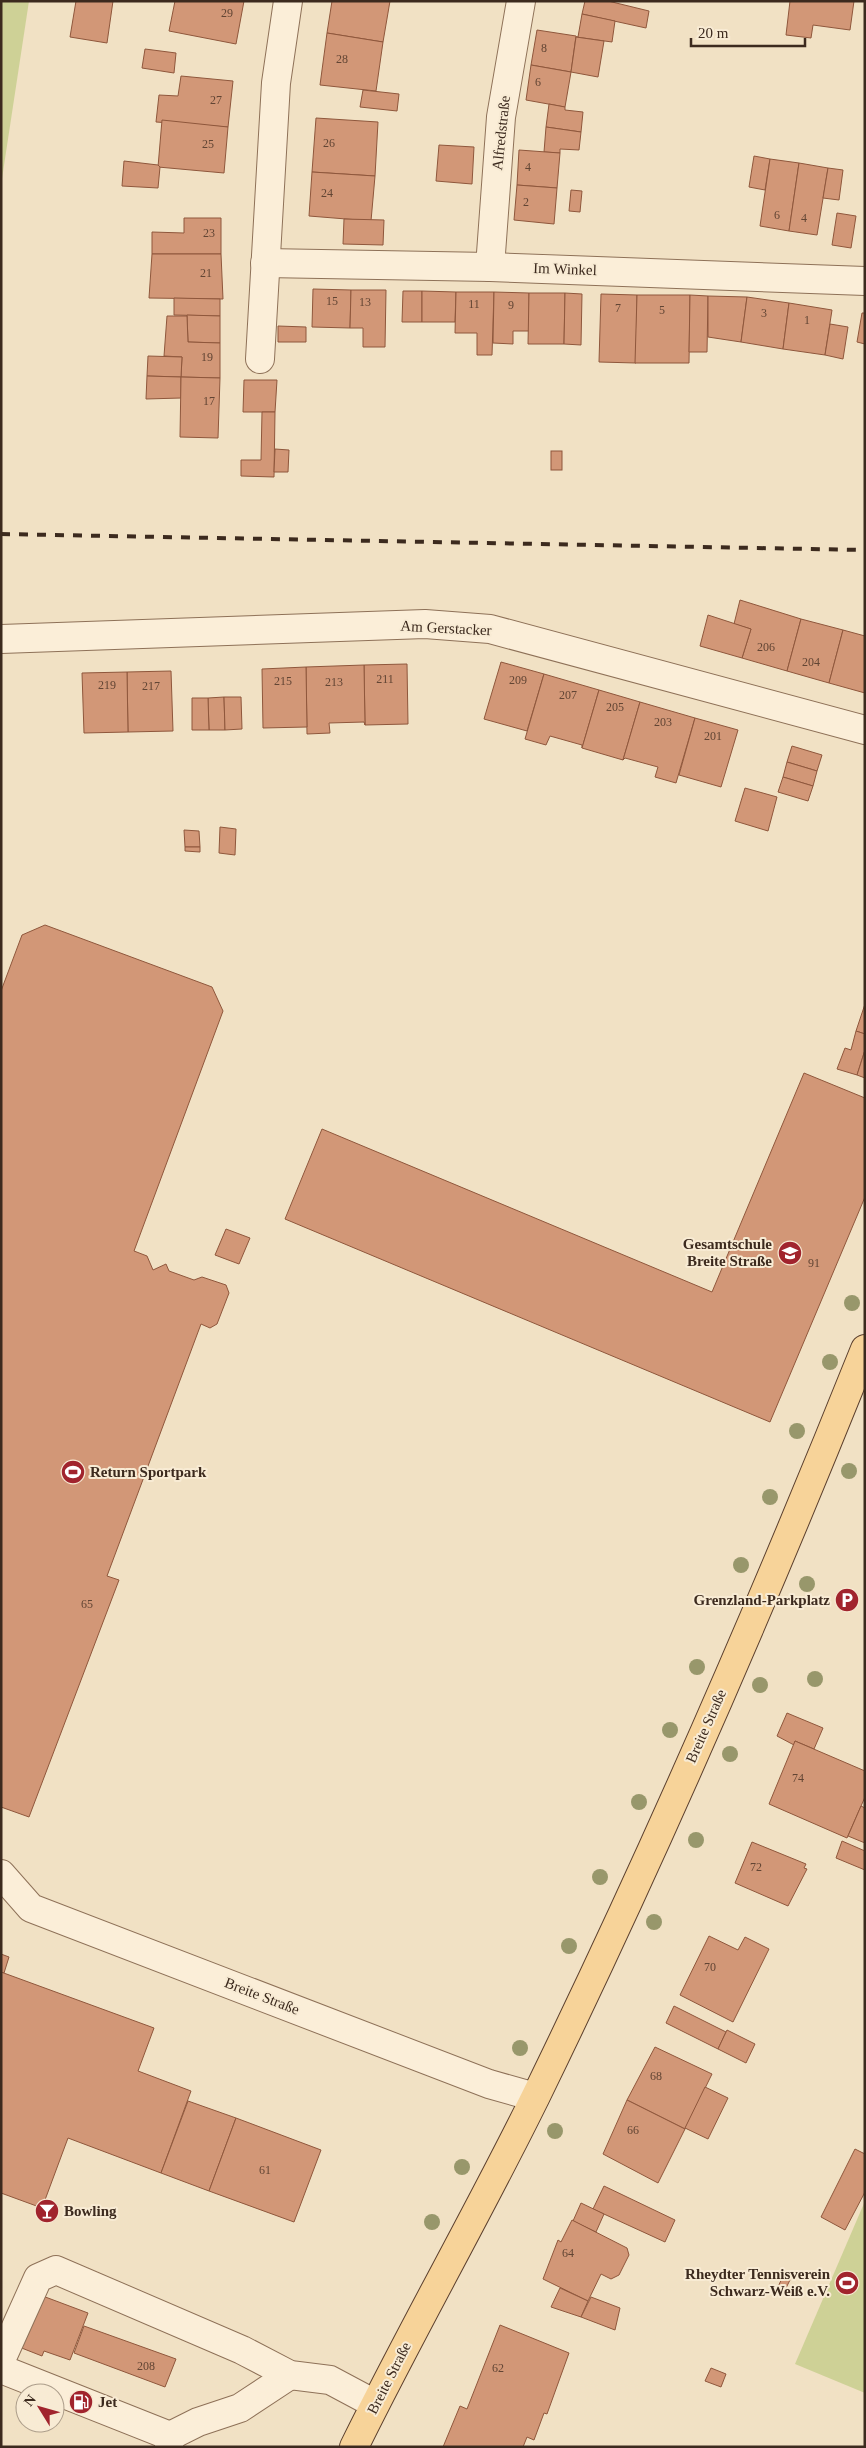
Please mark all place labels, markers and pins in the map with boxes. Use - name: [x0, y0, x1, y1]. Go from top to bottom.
- place label: Gesamtschule Breite Straße: [683, 1236, 772, 1269]
- school or university icon: Gesamtschule Breite Straße: [777, 1240, 803, 1266]
- sports icon: Return Sportpark: [60, 1459, 86, 1485]
- place label: Return Sportpark: [90, 1464, 207, 1480]
- parking icon: Grenzland-Parkplatz: [834, 1587, 860, 1613]
- place label: Grenzland-Parkplatz: [694, 1592, 830, 1608]
- bar icon: Bowling: [34, 2198, 60, 2224]
- place label: Bowling: [64, 2203, 117, 2219]
- place label: Rheydter Tennisverein Schwarz-Weiß e.V.: [685, 2266, 831, 2299]
- sports icon: Rheydter Tennisverein Schwarz-Weiß e.V.: [834, 2270, 860, 2296]
- fuel station icon: Jet: [68, 2389, 94, 2415]
- place label: Jet: [98, 2394, 117, 2410]

